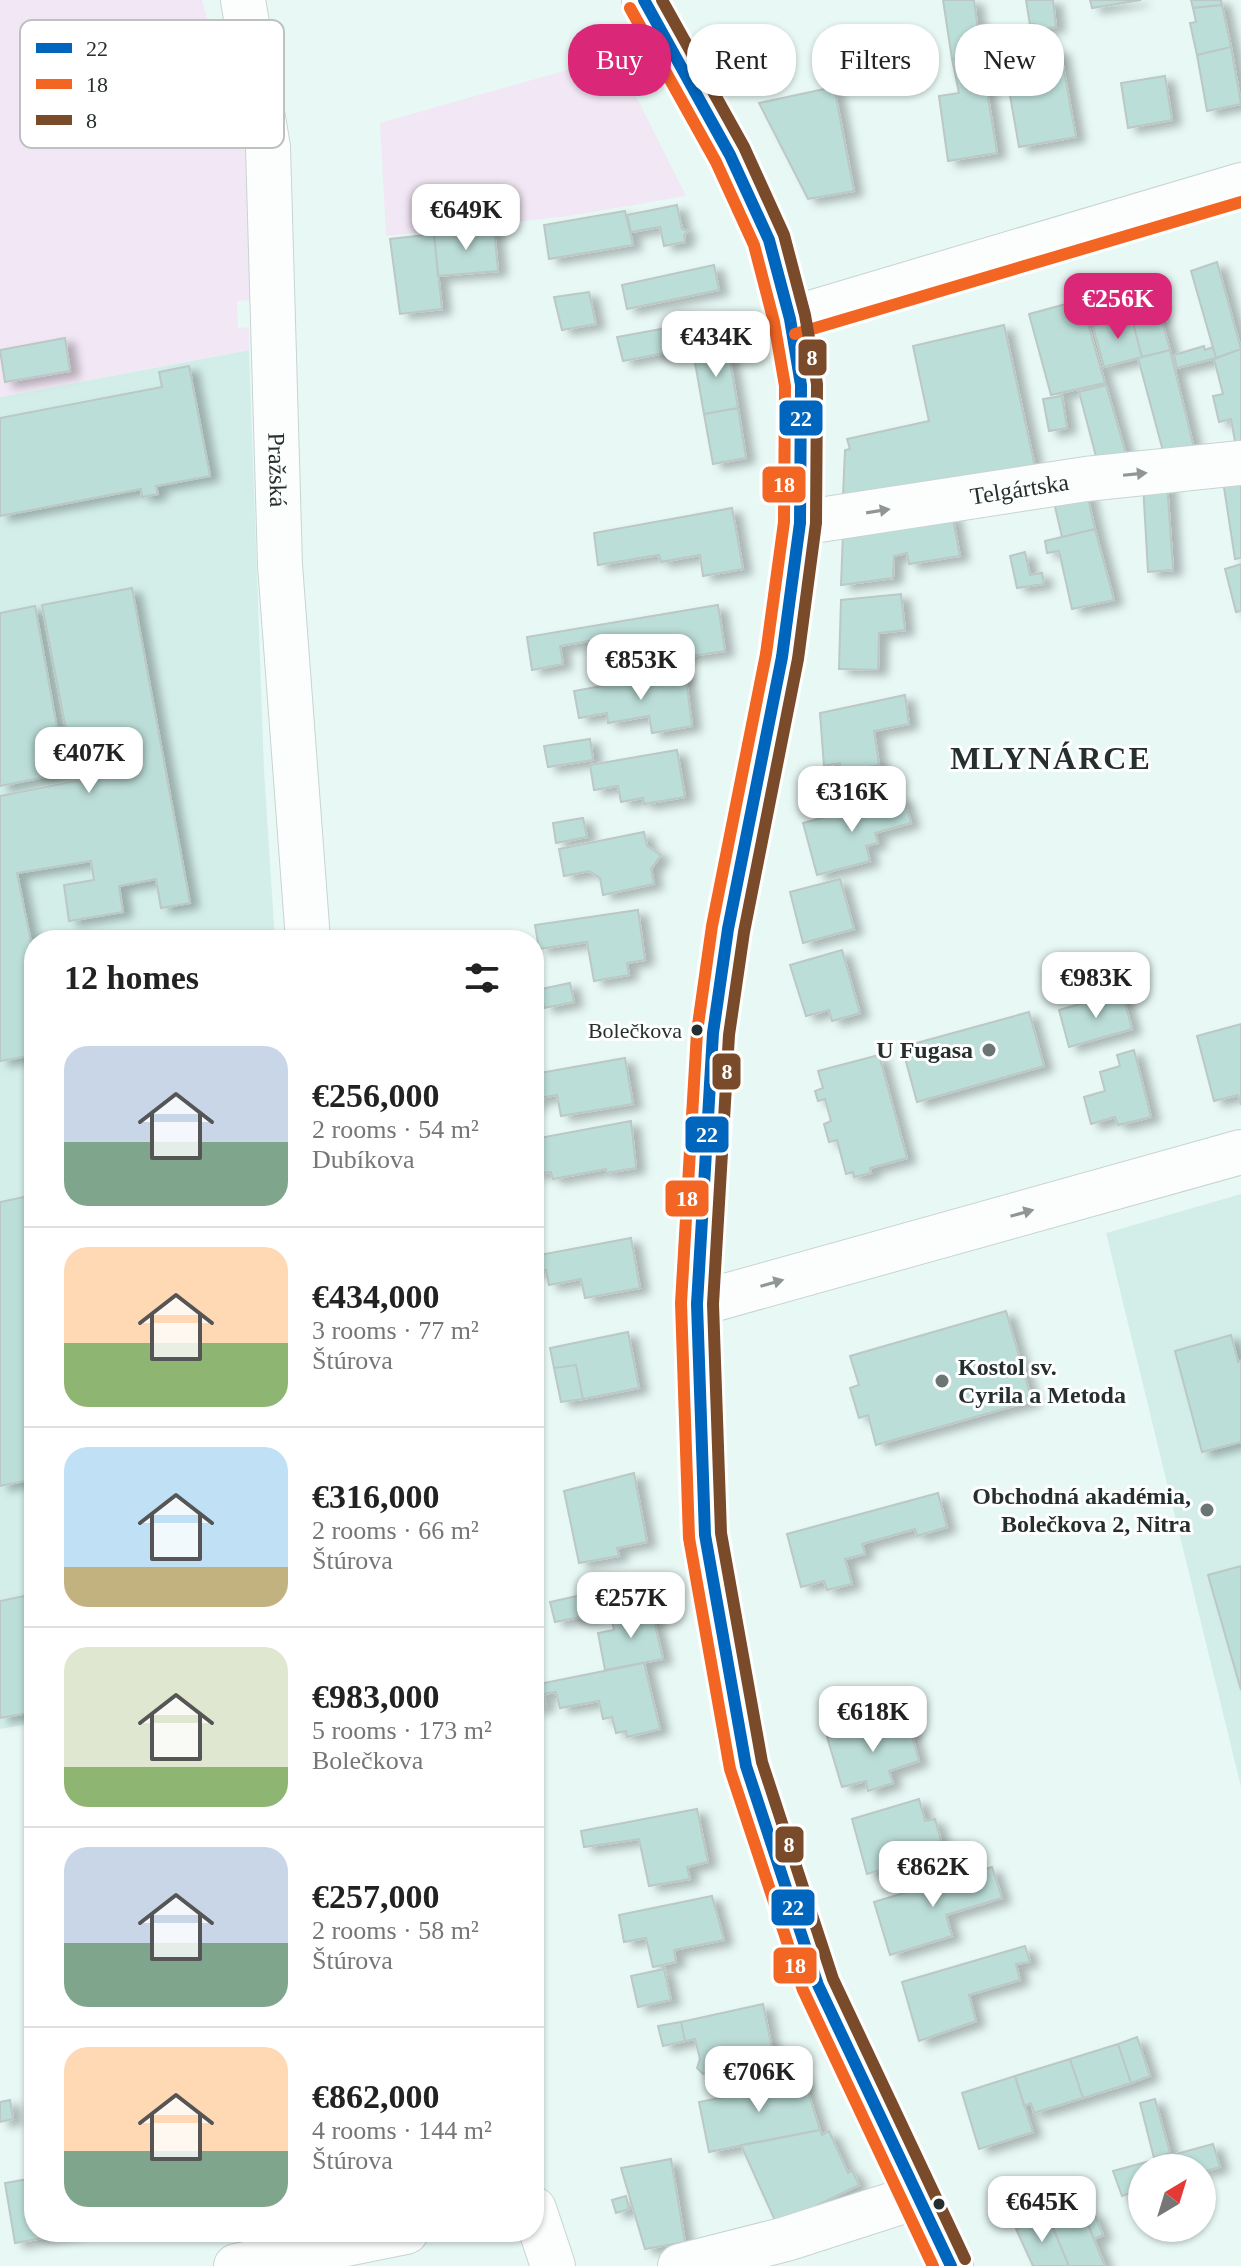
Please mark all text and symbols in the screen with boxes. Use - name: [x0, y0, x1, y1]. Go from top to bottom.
- legend: [20, 20, 284, 148]
- chip: Buy: [568, 24, 671, 96]
- chip: Rent: [687, 24, 796, 96]
- chip: Filters: [812, 24, 939, 96]
- chip: New: [955, 24, 1064, 96]
- text: 22: [86, 36, 108, 61]
- text: 18: [86, 72, 108, 97]
- text: 8: [86, 108, 97, 133]
- pin: €649K: [410, 184, 522, 252]
- text: €649K: [430, 195, 502, 224]
- pin: €256K: [1062, 273, 1174, 341]
- text: €256K: [1082, 284, 1154, 313]
- pin: €434K: [660, 311, 772, 379]
- text: €434K: [680, 322, 752, 351]
- line badge: 8: [797, 338, 828, 377]
- text: 8: [807, 345, 818, 370]
- line badge: 22: [778, 399, 824, 437]
- text: 22: [790, 406, 812, 431]
- street label: Pražská: [263, 432, 291, 508]
- line badge: 18: [761, 465, 807, 504]
- one-way arrow: [1123, 468, 1148, 481]
- street label: Telgártska: [968, 469, 1071, 510]
- text: 18: [773, 472, 795, 497]
- one-way arrow: [865, 504, 890, 517]
- pin: €853K: [585, 634, 697, 702]
- text: €853K: [605, 645, 677, 674]
- pin: €407K: [33, 727, 145, 795]
- text: €407K: [53, 738, 125, 767]
- district label: MLYNÁRCE: [950, 740, 1152, 776]
- pin: €316K: [796, 766, 908, 834]
- text: €316K: [816, 777, 888, 806]
- pin: €983K: [1040, 952, 1152, 1020]
- icon: filters: [460, 956, 504, 1000]
- text: 12 homes: [64, 959, 199, 996]
- text: €983K: [1060, 963, 1132, 992]
- place label: Bolečkova: [588, 1018, 682, 1043]
- marker: Bolečkova: [689, 1022, 705, 1038]
- place label: U Fugasa: [876, 1037, 973, 1063]
- marker: U Fugasa: [980, 1041, 998, 1059]
- line badge: 8: [711, 1052, 742, 1091]
- text: 8: [722, 1059, 733, 1084]
- text: €256,000: [312, 1077, 440, 1114]
- icon: home: [128, 1078, 224, 1174]
- text: 2 rooms · 54 m²: [312, 1115, 479, 1144]
- line badge: 22: [684, 1115, 730, 1154]
- text: 22: [696, 1122, 718, 1147]
- text: Dubíkova: [312, 1145, 415, 1174]
- line badge: 18: [664, 1179, 710, 1218]
- text: 18: [676, 1186, 698, 1211]
- one-way arrow: [1010, 1206, 1035, 1218]
- one-way arrow: [760, 1276, 784, 1289]
- text: €434,000: [312, 1278, 440, 1315]
- icon: home: [128, 1279, 224, 1375]
- text: 3 rooms · 77 m²: [312, 1316, 479, 1345]
- text: Štúrova: [312, 1346, 393, 1375]
- place label: Kostol sv. Cyrila a Metoda: [958, 1354, 1126, 1408]
- marker: Kostol sv. Cyrila a Metoda: [933, 1372, 951, 1390]
- text: €316,000: [312, 1478, 440, 1515]
- icon: home: [128, 1479, 224, 1575]
- place label: Obchodná akadémia, Bolečkova 2, Nitra: [972, 1483, 1191, 1537]
- marker: Obchodná akadémia, Bolečkova 2, Nitra: [1198, 1501, 1216, 1519]
- text: 2 rooms · 66 m²: [312, 1516, 479, 1545]
- text: Štúrova: [312, 1546, 393, 1575]
- pin: €257K: [575, 1572, 687, 1640]
- text: €257K: [595, 1583, 667, 1612]
- text: €983,000: [312, 1678, 440, 1715]
- icon: home: [128, 1679, 224, 1775]
- pin: €618K: [817, 1686, 929, 1754]
- text: €618K: [837, 1697, 909, 1726]
- text: 5 rooms · 173 m²: [312, 1716, 492, 1745]
- text: Bolečkova: [312, 1746, 423, 1775]
- line badge: 8: [774, 1825, 805, 1864]
- text: 8: [784, 1832, 795, 1857]
- pin: €862K: [877, 1841, 989, 1909]
- text: €862K: [897, 1852, 969, 1881]
- text: €257,000: [312, 1878, 440, 1915]
- icon: home: [128, 1879, 224, 1975]
- line badge: 22: [770, 1888, 816, 1927]
- text: 22: [782, 1895, 804, 1920]
- text: 2 rooms · 58 m²: [312, 1916, 479, 1945]
- text: Štúrova: [312, 1946, 393, 1975]
- line badge: 18: [772, 1946, 818, 1985]
- text: 18: [784, 1953, 806, 1978]
- pin: €706K: [703, 2046, 815, 2114]
- text: €706K: [723, 2057, 795, 2086]
- text: €862,000: [312, 2078, 440, 2115]
- icon: home: [128, 2079, 224, 2175]
- text: 4 rooms · 144 m²: [312, 2116, 492, 2145]
- text: Štúrova: [312, 2146, 393, 2175]
- north arrow: [1128, 2154, 1216, 2242]
- map controls: [1128, 2154, 1216, 2242]
- pin: €645K: [986, 2176, 1098, 2244]
- text: €645K: [1006, 2187, 1078, 2216]
- unlabelled marker: [931, 2196, 947, 2212]

